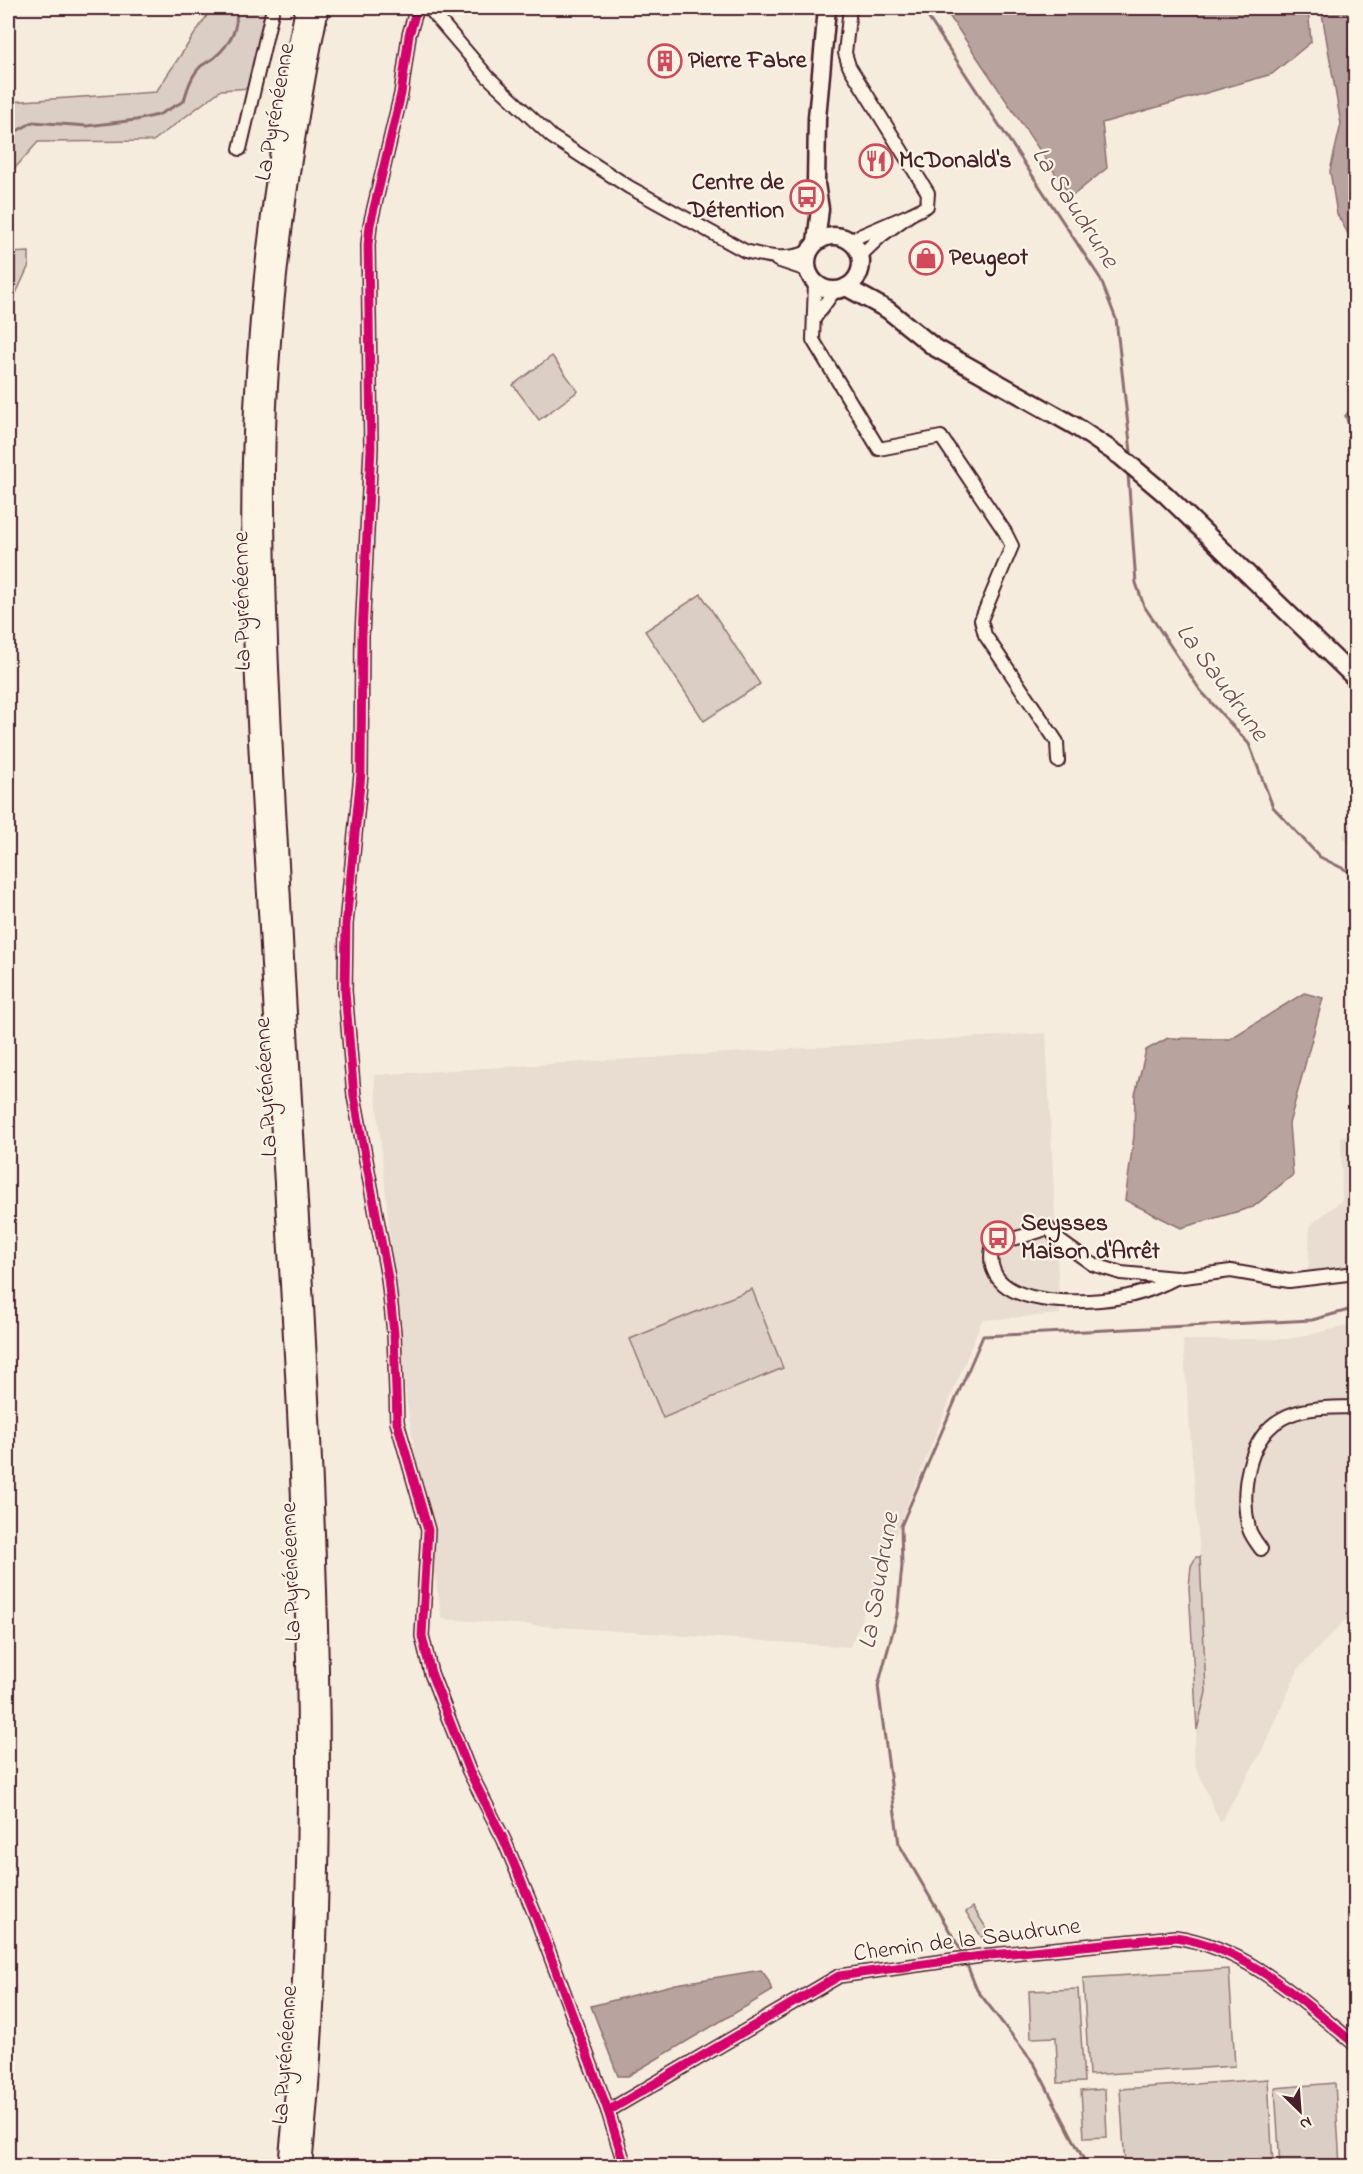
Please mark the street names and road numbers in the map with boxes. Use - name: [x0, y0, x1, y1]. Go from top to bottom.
- street label: La Pyrénéenne: [247, 40, 306, 184]
- street label: La Pyrénéenne: [224, 531, 263, 671]
- street label: La Pyrénéenne: [246, 1016, 289, 1158]
- street label: La Pyrénéenne: [272, 1501, 313, 1642]
- street label: Chemin de la Saudrune: [851, 1910, 1083, 1972]
- street label: La Pyrénéenne: [264, 1984, 309, 2126]

